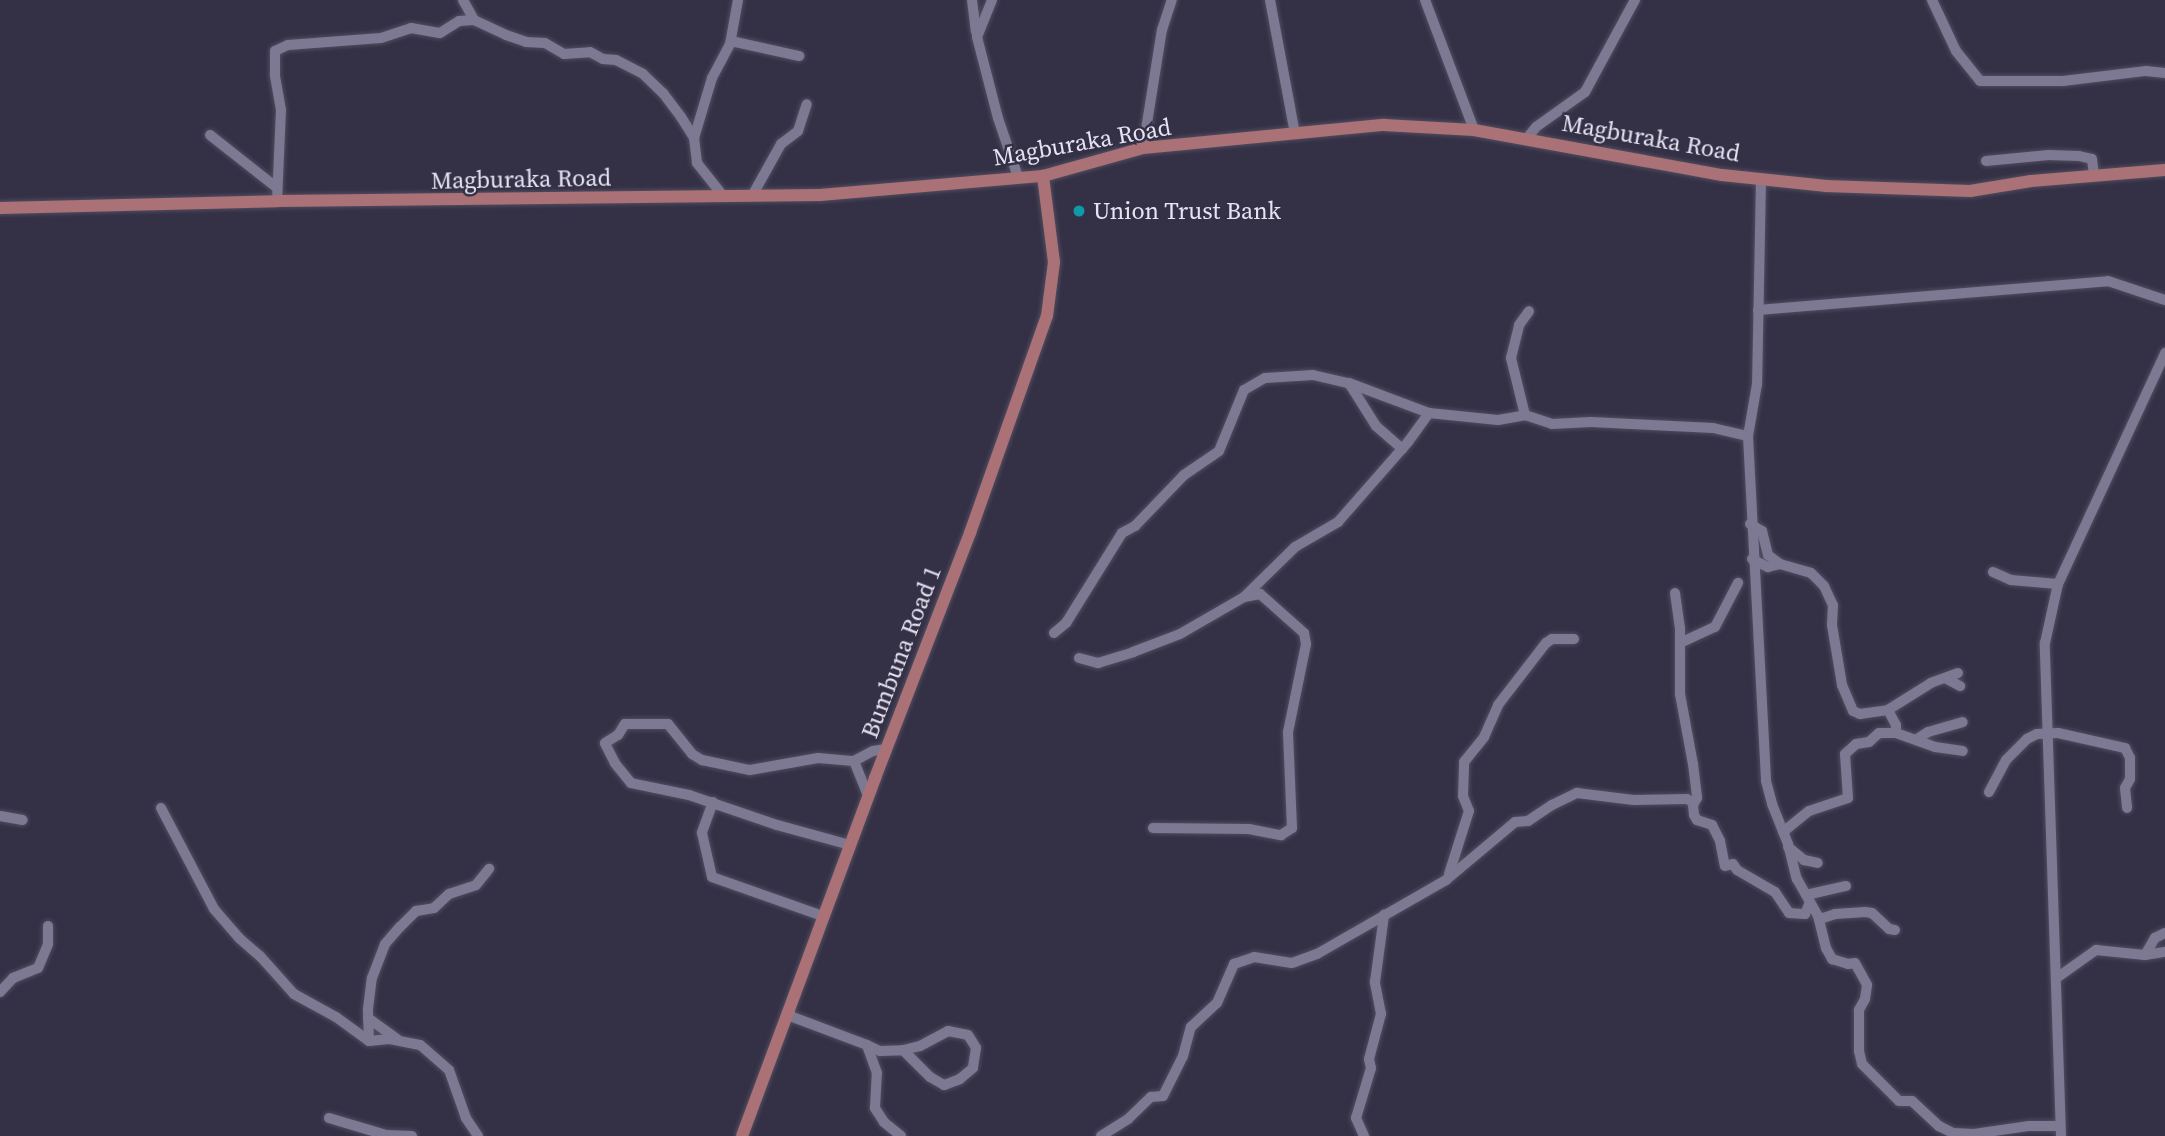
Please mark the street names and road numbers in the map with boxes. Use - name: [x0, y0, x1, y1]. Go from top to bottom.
- street label: Magburaka Road: [1560, 108, 1742, 168]
- street label: Magburaka Road: [991, 112, 1173, 172]
- street label: Magburaka Road: [431, 163, 611, 195]
- street label: Bumbuna Road 1: [855, 562, 947, 742]

